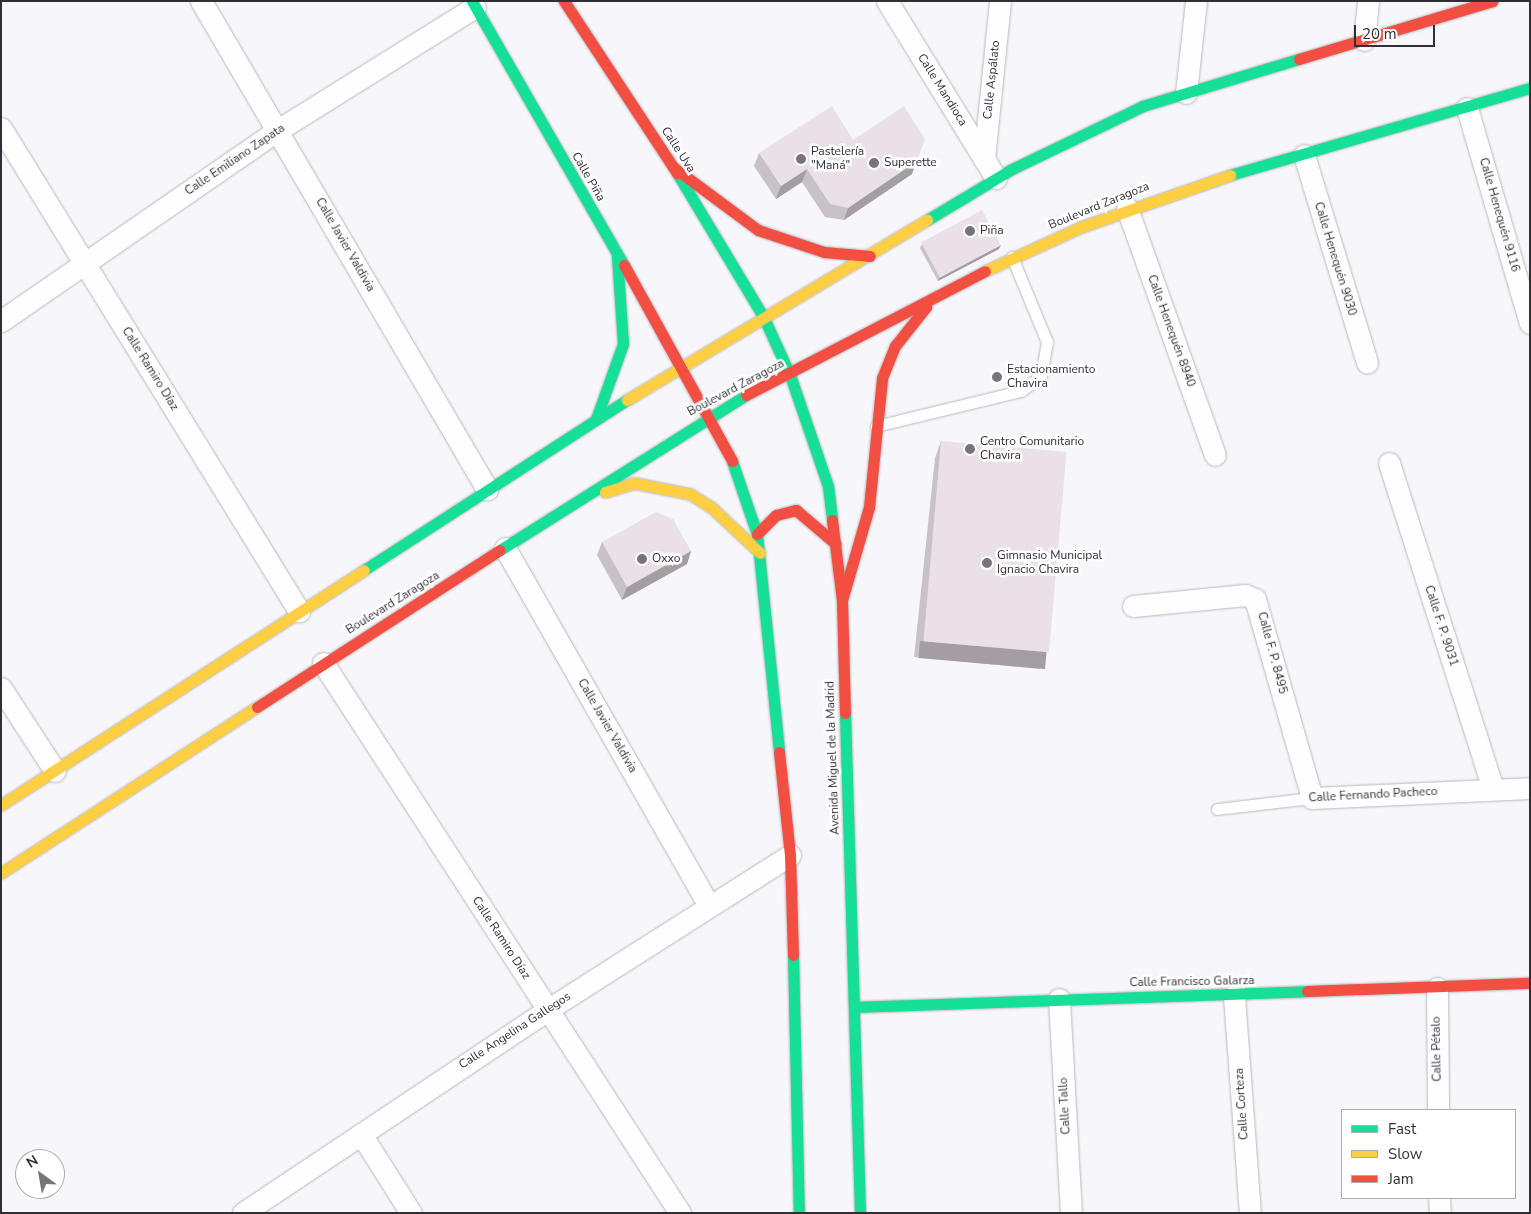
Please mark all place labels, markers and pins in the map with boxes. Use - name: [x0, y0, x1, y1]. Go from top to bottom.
- place label: Pastelería "Maná": [811, 145, 864, 173]
- marker: Pastelería "Maná": [795, 153, 807, 165]
- place label: Superette: [884, 156, 937, 170]
- marker: Superette: [868, 157, 880, 169]
- place label: Piña: [980, 224, 1004, 238]
- marker: Piña: [964, 225, 976, 237]
- place label: Estacionamiento Chavira: [1007, 363, 1095, 391]
- marker: Estacionamiento Chavira: [991, 371, 1003, 383]
- place label: Centro Comunitario Chavira: [980, 435, 1084, 463]
- marker: Centro Comunitario Chavira: [964, 443, 976, 455]
- place label: Gimnasio Municipal Ignacio Chavira: [997, 549, 1102, 577]
- place label: Oxxo: [652, 552, 680, 566]
- marker: Oxxo: [636, 553, 648, 565]
- marker: Gimnasio Municipal Ignacio Chavira: [981, 557, 993, 569]

